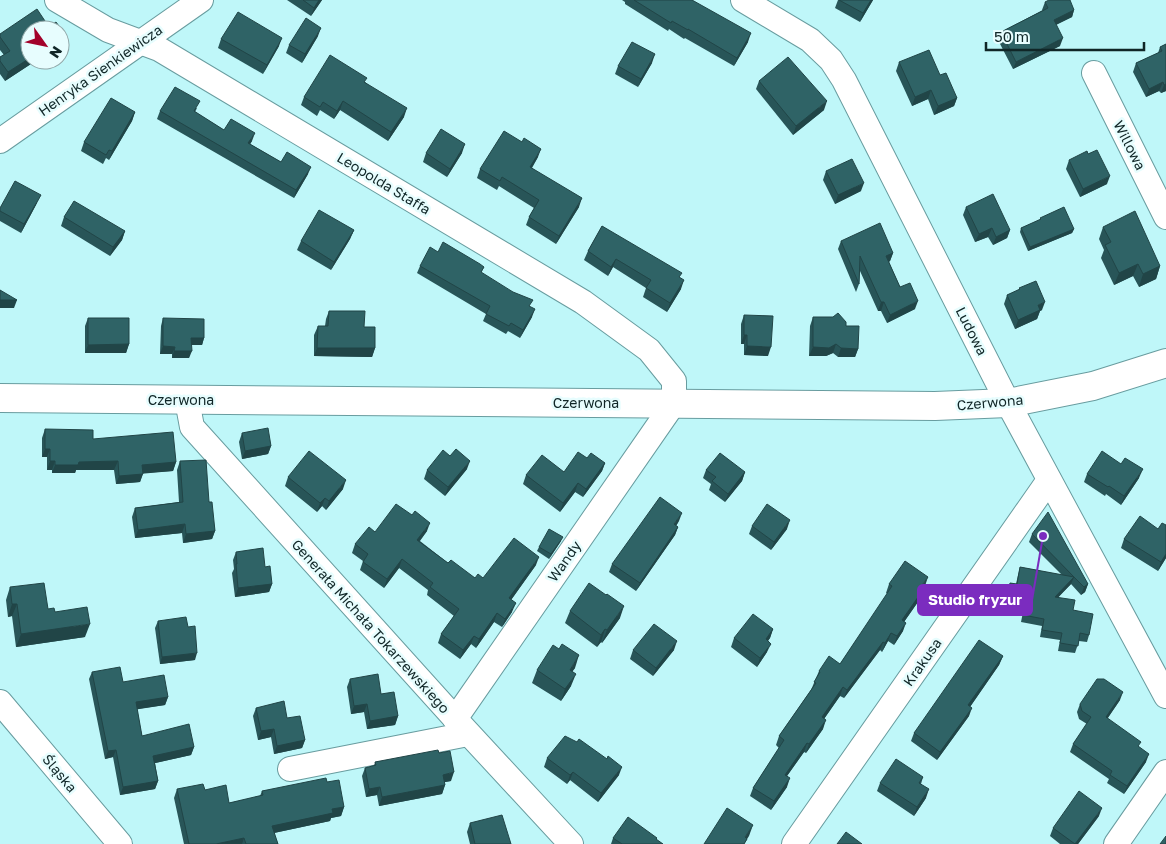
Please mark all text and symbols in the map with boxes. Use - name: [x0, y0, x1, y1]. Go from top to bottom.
- north arrow: [20, 20, 70, 70]
- scale bar: [986, 20, 1144, 52]
- street label: Henryka Sienkiewicza: [35, 21, 165, 119]
- text: 50 m: [994, 27, 1029, 45]
- text: N: [46, 43, 66, 61]
- street label: Willowa: [1110, 117, 1150, 173]
- street label: Leopolda Staffa: [334, 148, 434, 218]
- street label: Ludowa: [953, 304, 991, 358]
- street label: Czerwona: [148, 391, 214, 408]
- street label: Czerwona: [956, 391, 1024, 413]
- street label: Czerwona: [553, 394, 619, 411]
- street label: Generała Michała Tokarzewskiego: [288, 536, 454, 716]
- street label: Wandy: [544, 537, 584, 585]
- callout: Studio fryzur: [918, 585, 1032, 615]
- text: Studio fryzur: [928, 590, 1022, 608]
- street label: Krakusa: [899, 635, 945, 689]
- street label: Śląska: [39, 751, 81, 795]

